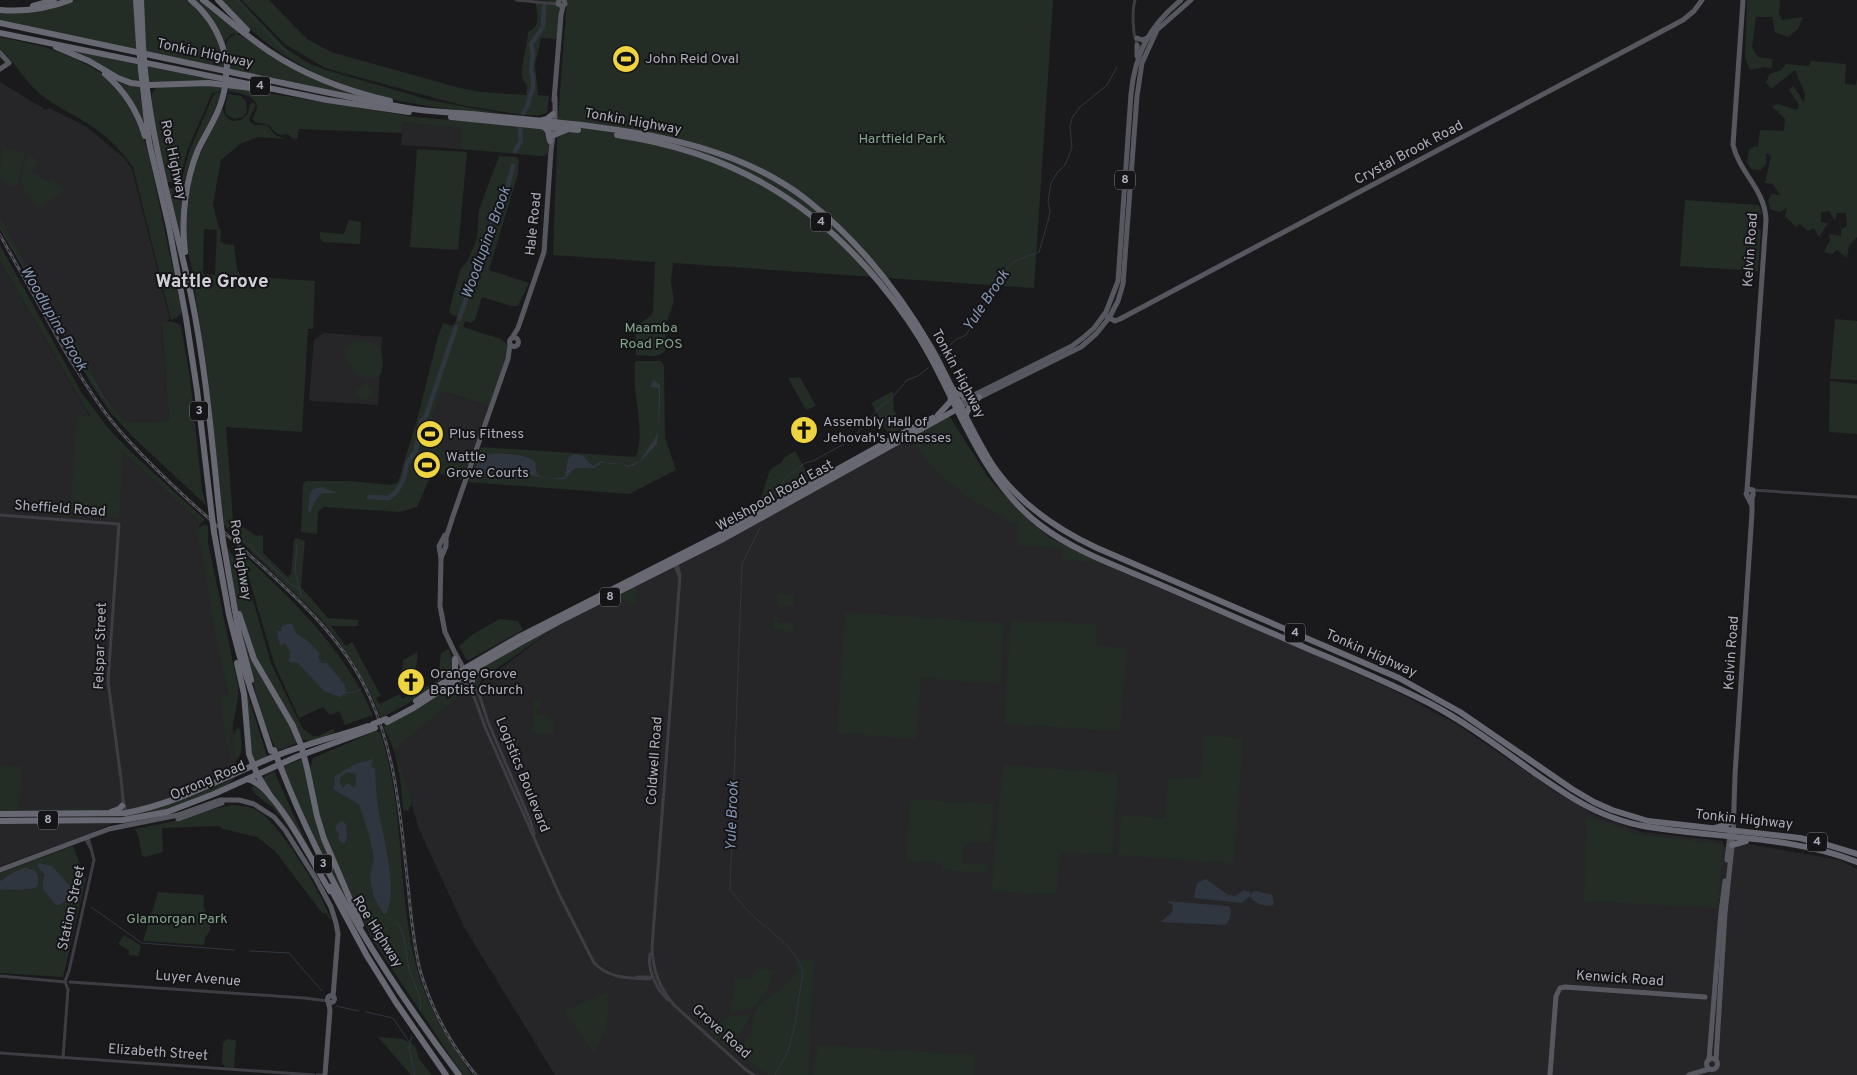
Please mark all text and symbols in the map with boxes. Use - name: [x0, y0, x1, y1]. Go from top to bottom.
- street label: Tonkin Highway: [155, 35, 255, 73]
- sports icon: John Reid Oval: [611, 44, 641, 74]
- place label: John Reid Oval: [645, 51, 739, 68]
- road number: 4: [250, 76, 270, 95]
- street label: Tonkin Highway: [583, 105, 683, 139]
- street label: Crystal Brook Road: [1352, 117, 1466, 189]
- street label: Roe Highway: [156, 118, 190, 202]
- park label: Hartfield Park: [858, 131, 946, 148]
- road number: 8: [1115, 170, 1135, 190]
- water label: Woodlupine Brook: [458, 184, 516, 302]
- street label: Hale Road: [522, 191, 546, 257]
- road number: 4: [811, 212, 831, 232]
- street label: Kelvin Road: [1740, 212, 1762, 288]
- water label: Woodlupine Brook: [15, 263, 91, 375]
- water label: Yule Brook: [959, 266, 1015, 335]
- district label: Wattle Grove: [156, 270, 268, 294]
- park label: Maamba Road POS: [619, 320, 683, 353]
- street label: Tonkin Highway: [927, 327, 989, 421]
- road number: 3: [190, 402, 208, 421]
- place label: Assembly Hall of Jehovah's Witnesses: [823, 414, 951, 447]
- church icon: Assembly Hall of Jehovah's Witnesses: [789, 415, 819, 445]
- sports icon: Plus Fitness: [415, 419, 445, 449]
- place label: Plus Fitness: [449, 426, 524, 443]
- place label: Wattle Grove Courts: [446, 449, 529, 482]
- sports icon: Wattle Grove Courts: [412, 450, 442, 480]
- street label: Welshpool Road East: [713, 457, 837, 535]
- street label: Sheffield Road: [14, 497, 106, 521]
- street label: Roe Highway: [225, 518, 255, 602]
- road number: 8: [600, 588, 620, 606]
- street label: Felspar Street: [91, 602, 111, 690]
- street label: Kelvin Road: [1721, 615, 1743, 691]
- road number: 4: [1285, 624, 1305, 642]
- street label: Tonkin Highway: [1323, 626, 1419, 682]
- place label: Orange Grove Baptist Church: [430, 666, 523, 699]
- church icon: Orange Grove Baptist Church: [396, 667, 426, 697]
- street label: Logistics Boulevard: [491, 715, 553, 835]
- street label: Coldwell Road: [643, 716, 667, 806]
- street label: Orrong Road: [168, 758, 248, 804]
- water label: Yule Brook: [722, 780, 744, 851]
- street label: Tonkin Highway: [1694, 806, 1794, 834]
- road number: 8: [38, 810, 58, 830]
- road number: 4: [1807, 832, 1827, 852]
- road number: 3: [314, 854, 332, 874]
- street label: Station Street: [55, 864, 89, 952]
- street label: Roe Highway: [348, 893, 406, 971]
- park label: Glamorgan Park: [126, 911, 228, 928]
- street label: Kenwick Road: [1576, 967, 1664, 991]
- street label: Luyer Avenue: [155, 968, 241, 990]
- street label: Grove Road: [688, 1001, 754, 1063]
- street label: Elizabeth Street: [107, 1041, 209, 1065]

